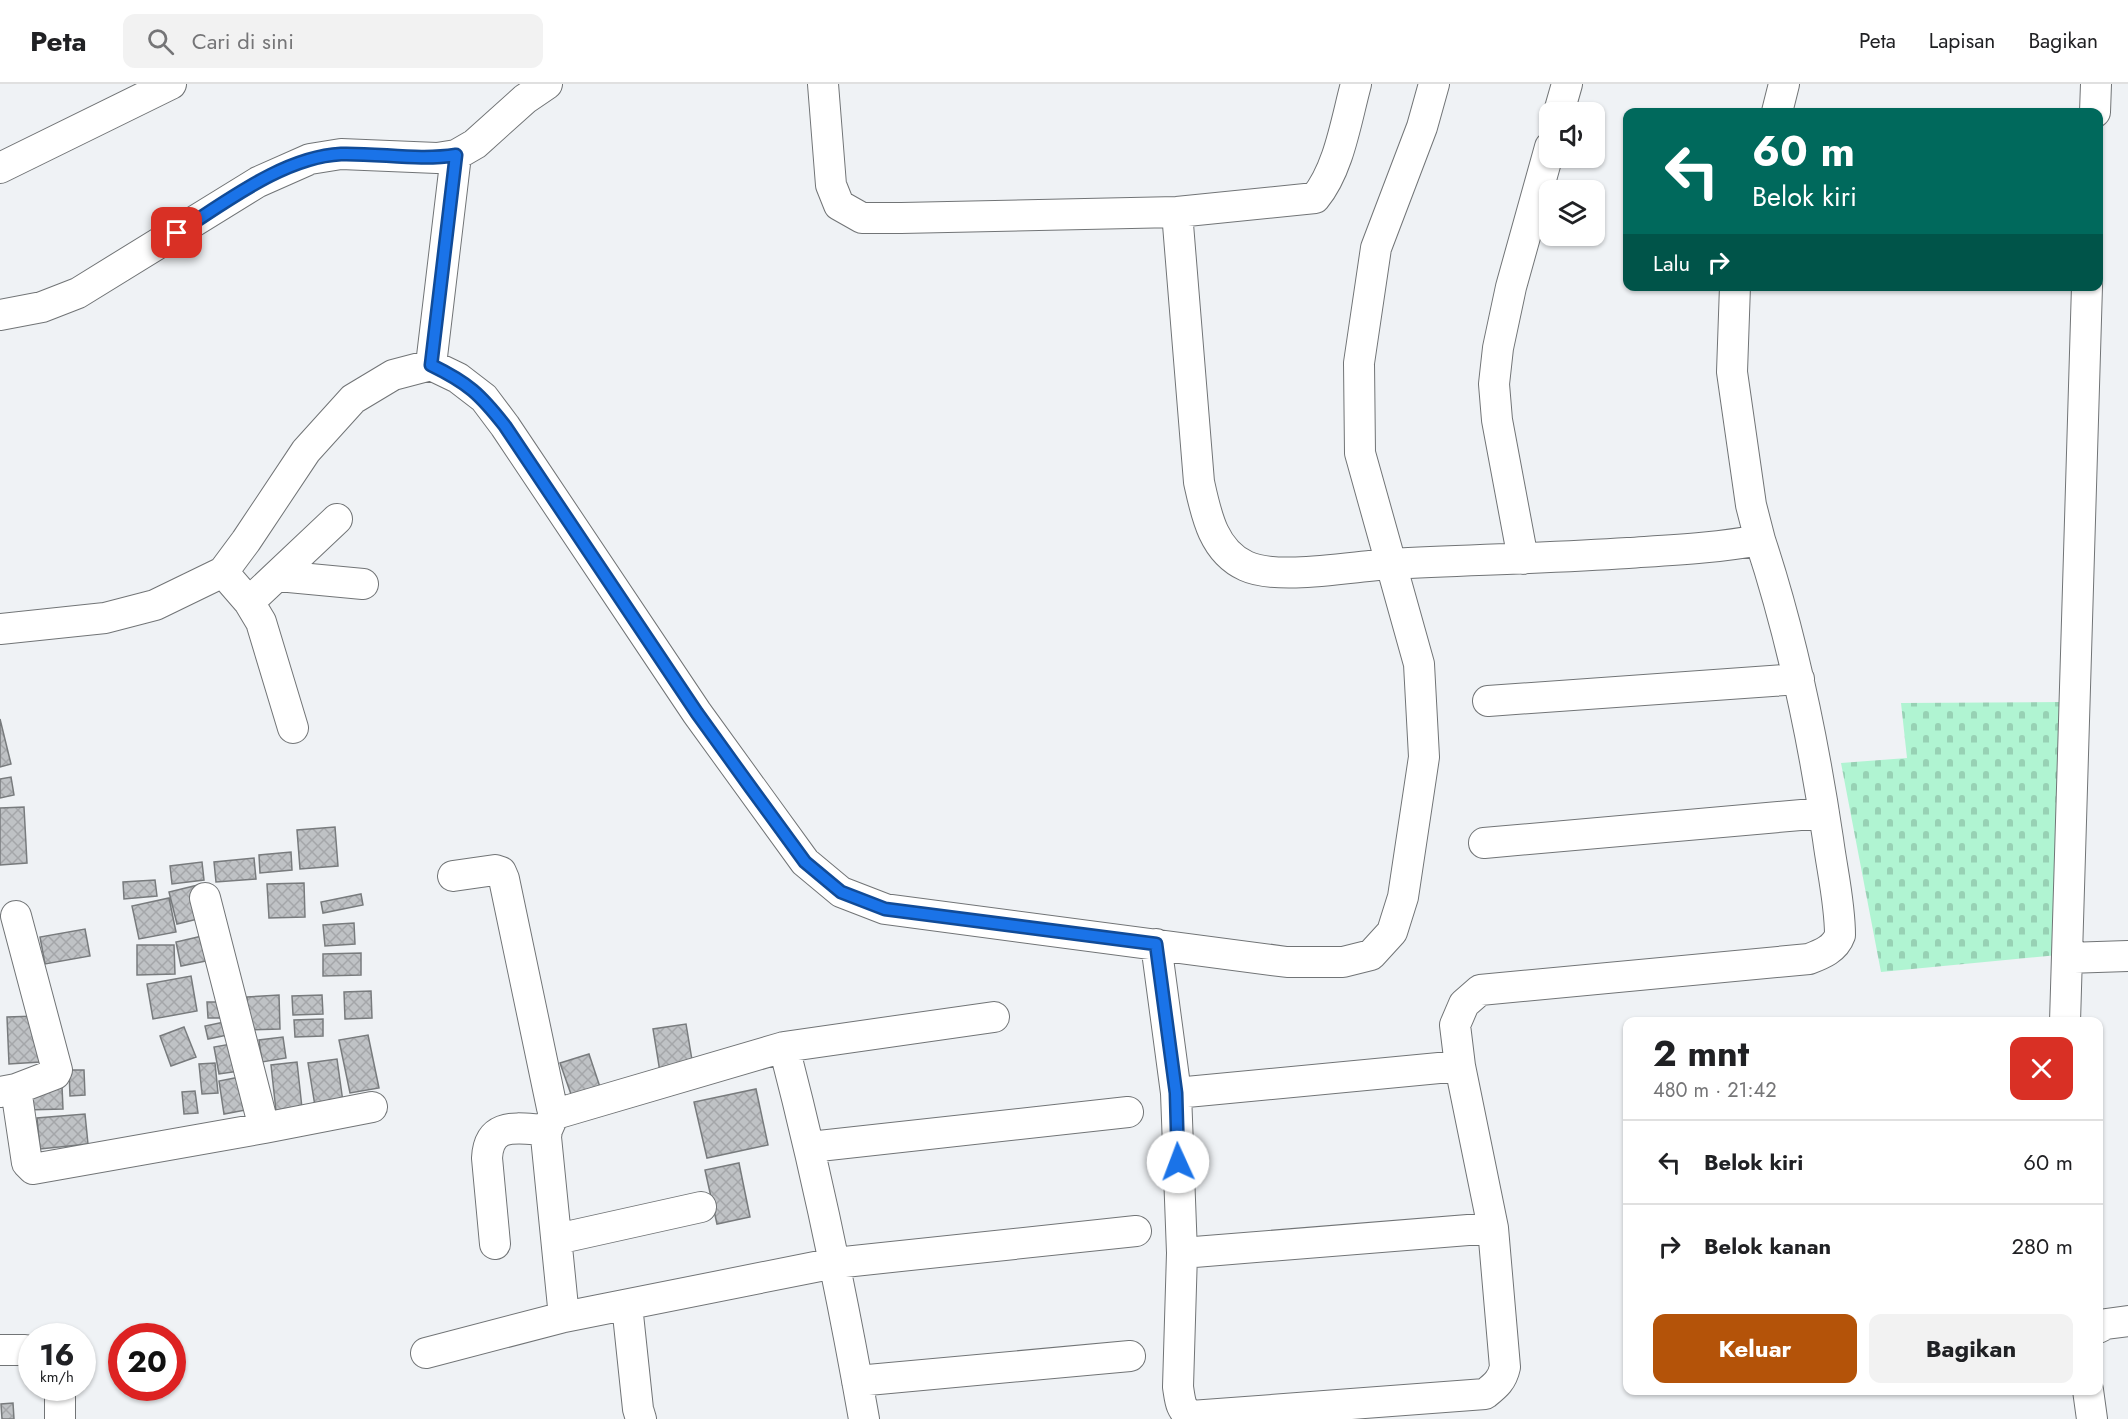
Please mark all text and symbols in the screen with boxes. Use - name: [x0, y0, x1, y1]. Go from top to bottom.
- search box: [123, 14, 543, 68]
- text: Peta: [30, 21, 87, 62]
- icon: search: [144, 25, 177, 58]
- text: Cari di sini: [192, 25, 294, 57]
- text: Peta: [1859, 26, 1896, 56]
- text: Lapisan: [1929, 26, 1995, 56]
- text: Bagikan: [2028, 26, 2098, 56]
- map controls: [1539, 102, 1605, 246]
- button: sound: [1539, 102, 1605, 168]
- text: 60 m: [1752, 121, 1855, 182]
- icon: left: [1653, 132, 1731, 210]
- text: Belok kiri: [1752, 177, 1857, 216]
- button: layers: [1539, 180, 1605, 246]
- pin: [151, 207, 202, 258]
- icon: arrive: [160, 216, 193, 249]
- icon: right: [1702, 246, 1735, 279]
- text: Lalu: [1653, 247, 1690, 279]
- text: 2 mnt: [1653, 1027, 1749, 1079]
- button: close: [2010, 1037, 2073, 1100]
- text: 480 m · 21:42: [1653, 1076, 1777, 1105]
- position arrow: [1146, 1130, 1210, 1194]
- icon: left: [1653, 1146, 1686, 1179]
- text: Belok kiri: [1704, 1146, 1803, 1178]
- text: 60 m: [2023, 1146, 2073, 1178]
- icon: right: [1653, 1230, 1686, 1263]
- text: Belok kanan: [1704, 1230, 1831, 1262]
- text: 280 m: [2012, 1230, 2073, 1262]
- button: Keluar: [1653, 1314, 1857, 1383]
- button: Bagikan: [1869, 1314, 2073, 1383]
- speed limit sign: 20: [108, 1323, 186, 1401]
- text: 16: [39, 1333, 75, 1376]
- text: km/h: [40, 1366, 74, 1388]

